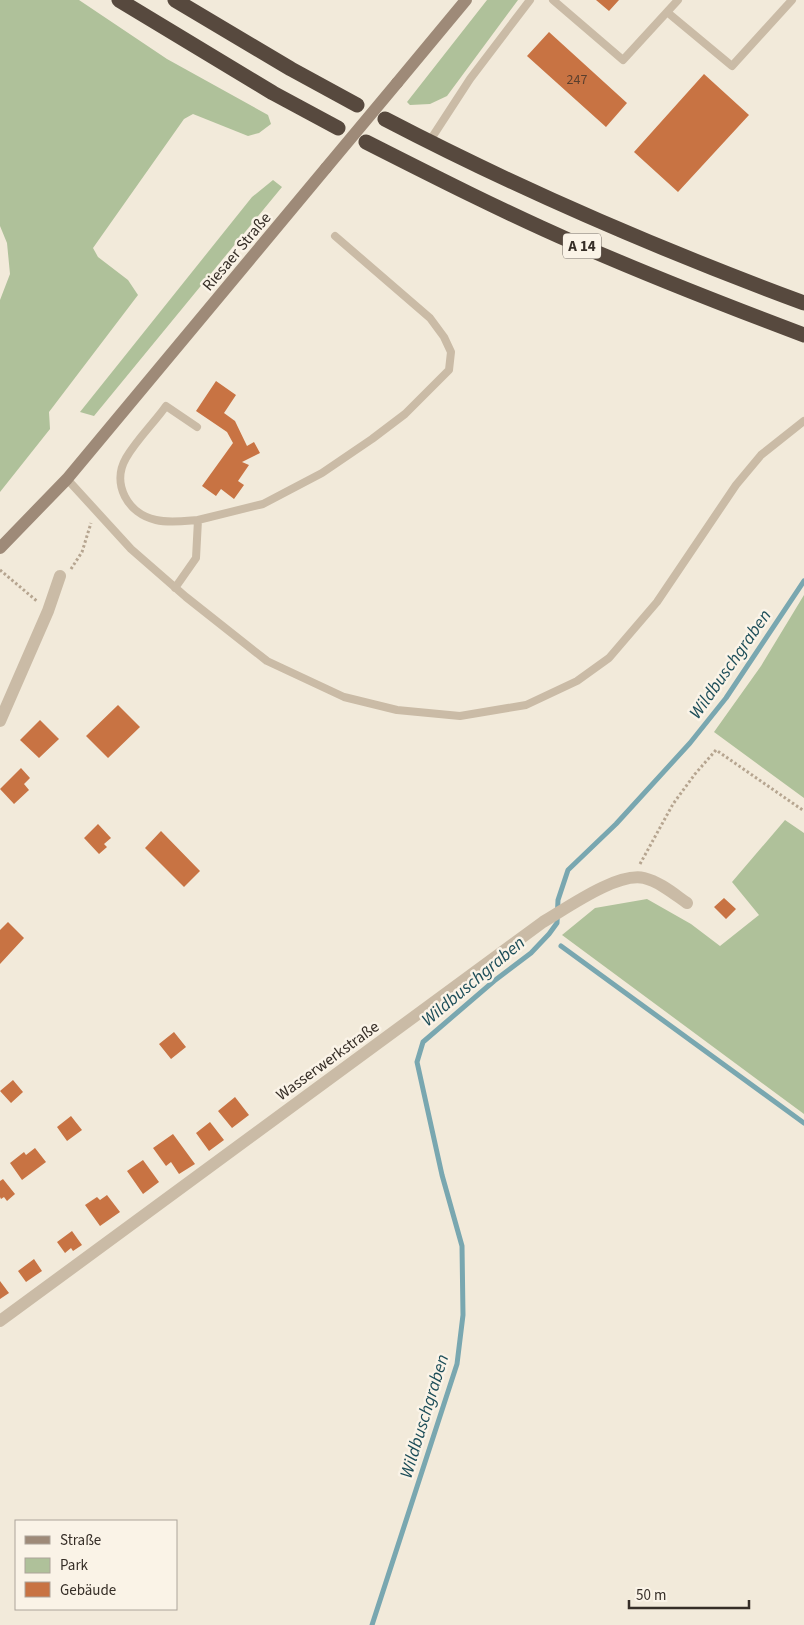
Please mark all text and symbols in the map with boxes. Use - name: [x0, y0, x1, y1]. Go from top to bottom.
- house number: 247: [567, 70, 587, 90]
- street label: Riesaer Straße: [197, 208, 276, 296]
- road number: A 14: [563, 234, 601, 258]
- water label: Wildbuschgraben: [683, 605, 777, 724]
- water label: Wildbuschgraben: [416, 931, 531, 1032]
- street label: Wasserwerkstraße: [272, 1016, 384, 1106]
- water label: Wildbuschgraben: [394, 1351, 455, 1481]
- legend: [15, 1520, 178, 1610]
- text: Straße: [60, 1530, 101, 1551]
- text: Park: [60, 1555, 89, 1576]
- scale bar: [629, 1578, 749, 1610]
- text: Gebäude: [60, 1580, 116, 1601]
- text: 50 m: [636, 1585, 666, 1606]

